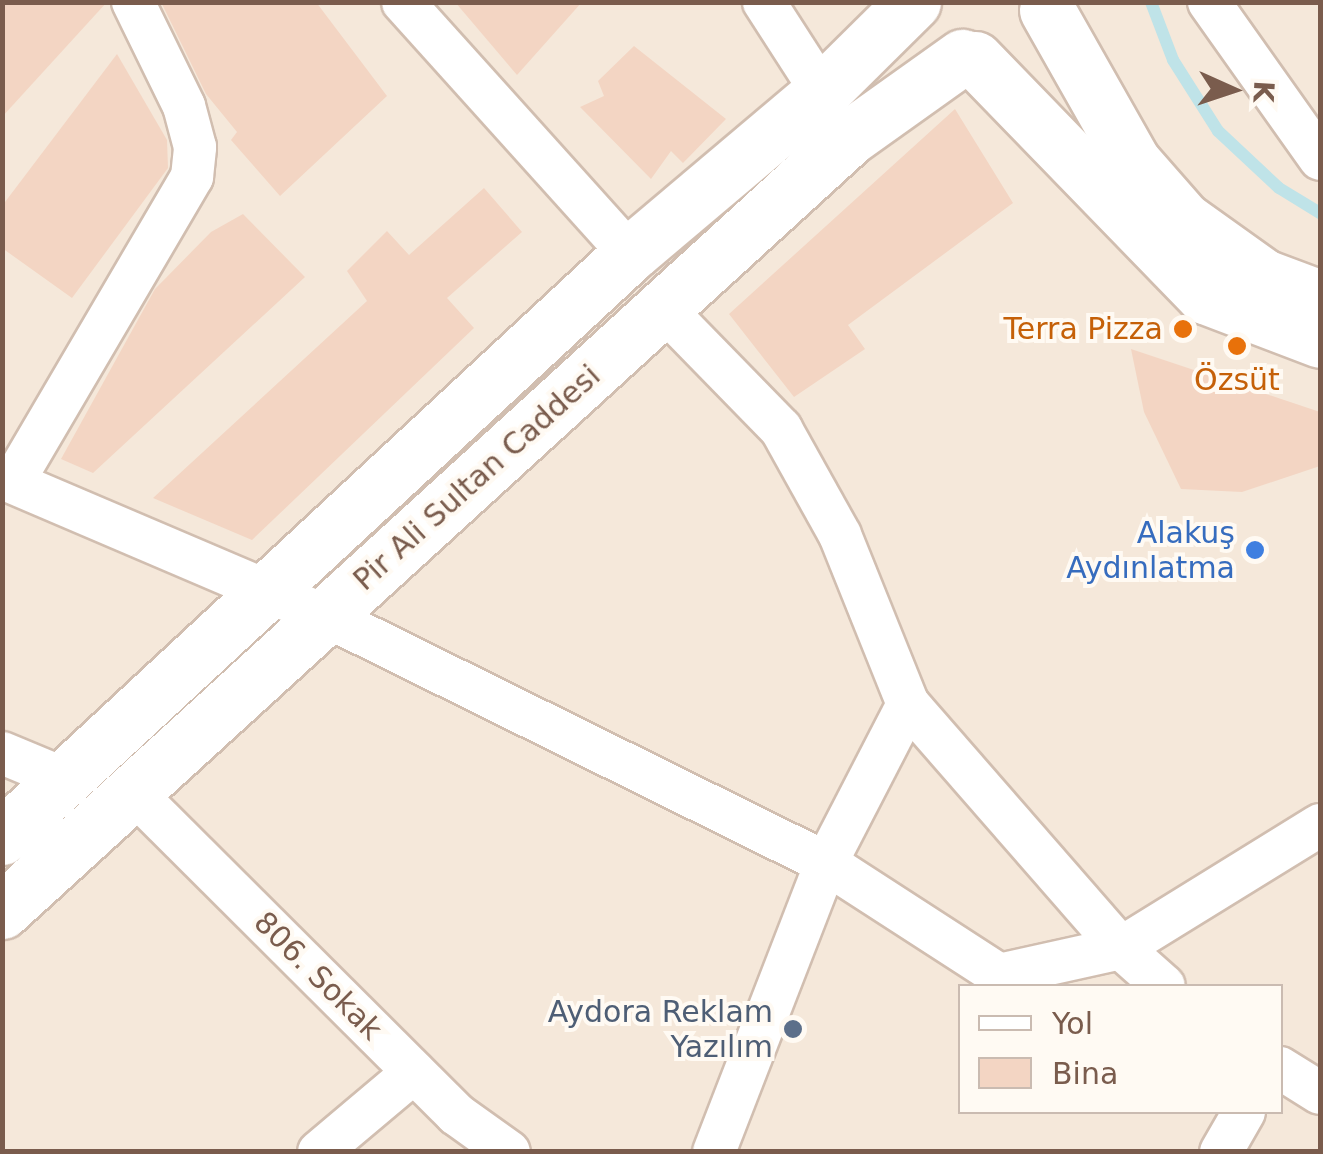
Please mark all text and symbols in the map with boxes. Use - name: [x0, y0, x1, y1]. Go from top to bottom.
- north arrow: [1183, 40, 1283, 140]
- text: K: [1246, 80, 1281, 103]
- place label: Terra Pizza: [1004, 311, 1163, 347]
- marker: Terra Pizza: [1172, 318, 1194, 340]
- marker: Özsüt: [1226, 335, 1248, 357]
- street label: Pir Ali Sultan Caddesi: [346, 358, 608, 598]
- place label: Özsüt: [1194, 362, 1280, 398]
- place label: Alakuş Aydınlatma: [1066, 515, 1235, 586]
- marker: Alakuş Aydınlatma: [1244, 539, 1266, 561]
- street label: 806. Sokak: [246, 904, 390, 1048]
- legend: [958, 984, 1283, 1114]
- place label: Aydora Reklam Yazılım: [548, 994, 773, 1064]
- text: Yol: [1052, 1006, 1093, 1041]
- marker: Aydora Reklam Yazılım: [782, 1018, 804, 1040]
- text: Bina: [1052, 1056, 1118, 1091]

